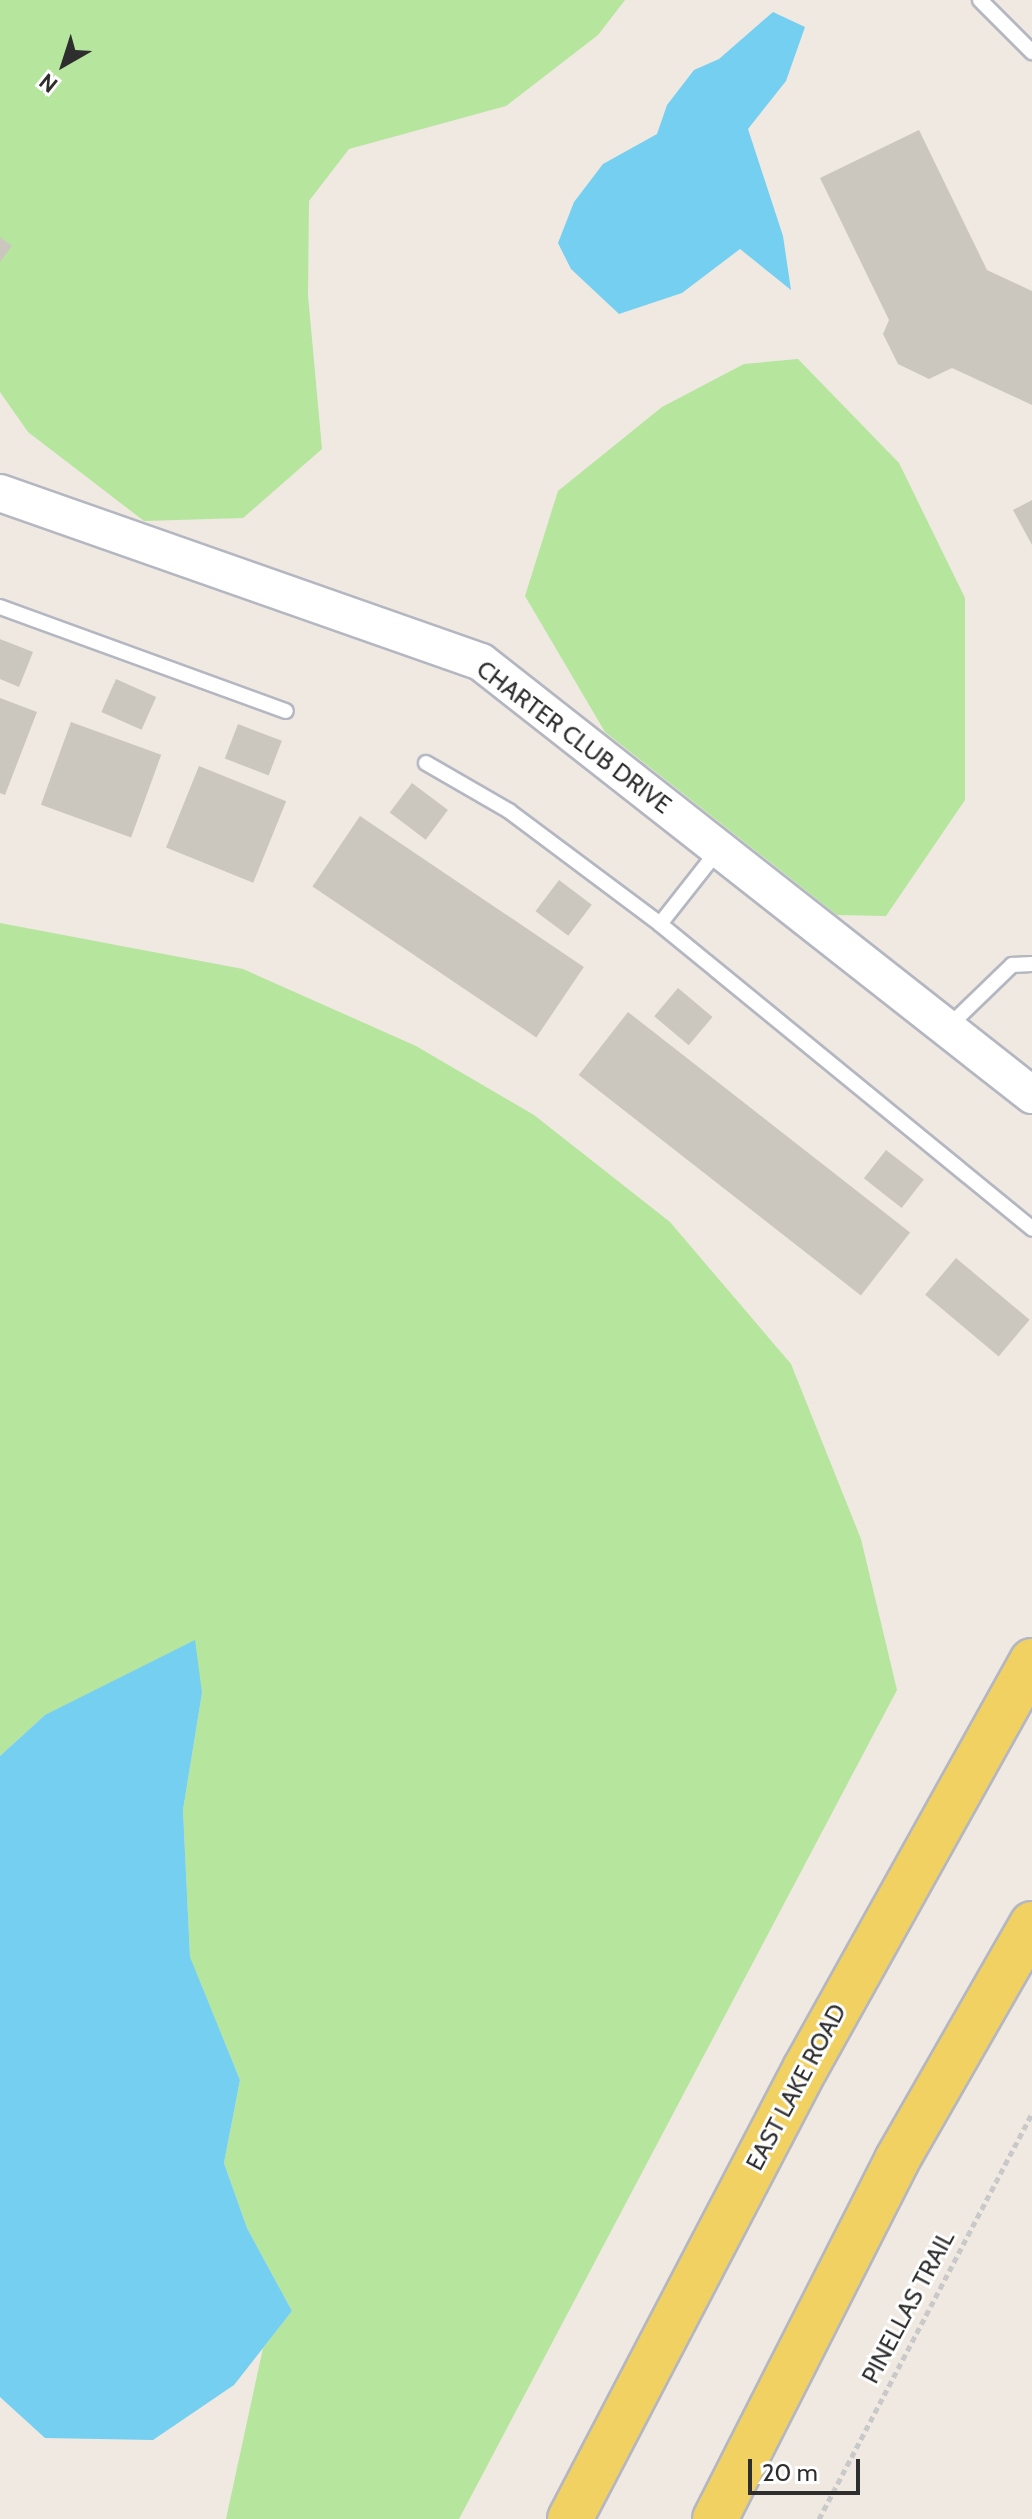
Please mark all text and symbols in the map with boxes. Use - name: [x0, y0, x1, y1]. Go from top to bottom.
- north arrow: [24, 24, 104, 104]
- text: N: [34, 68, 63, 98]
- street label: CHARTER CLUB DRIVE: [471, 654, 677, 820]
- street label: EAST LAKE ROAD: [740, 1999, 852, 2175]
- street label: PINELLAS TRAIL: [856, 2226, 960, 2388]
- scale bar: [752, 2443, 864, 2493]
- text: 20 m: [762, 2458, 818, 2487]

